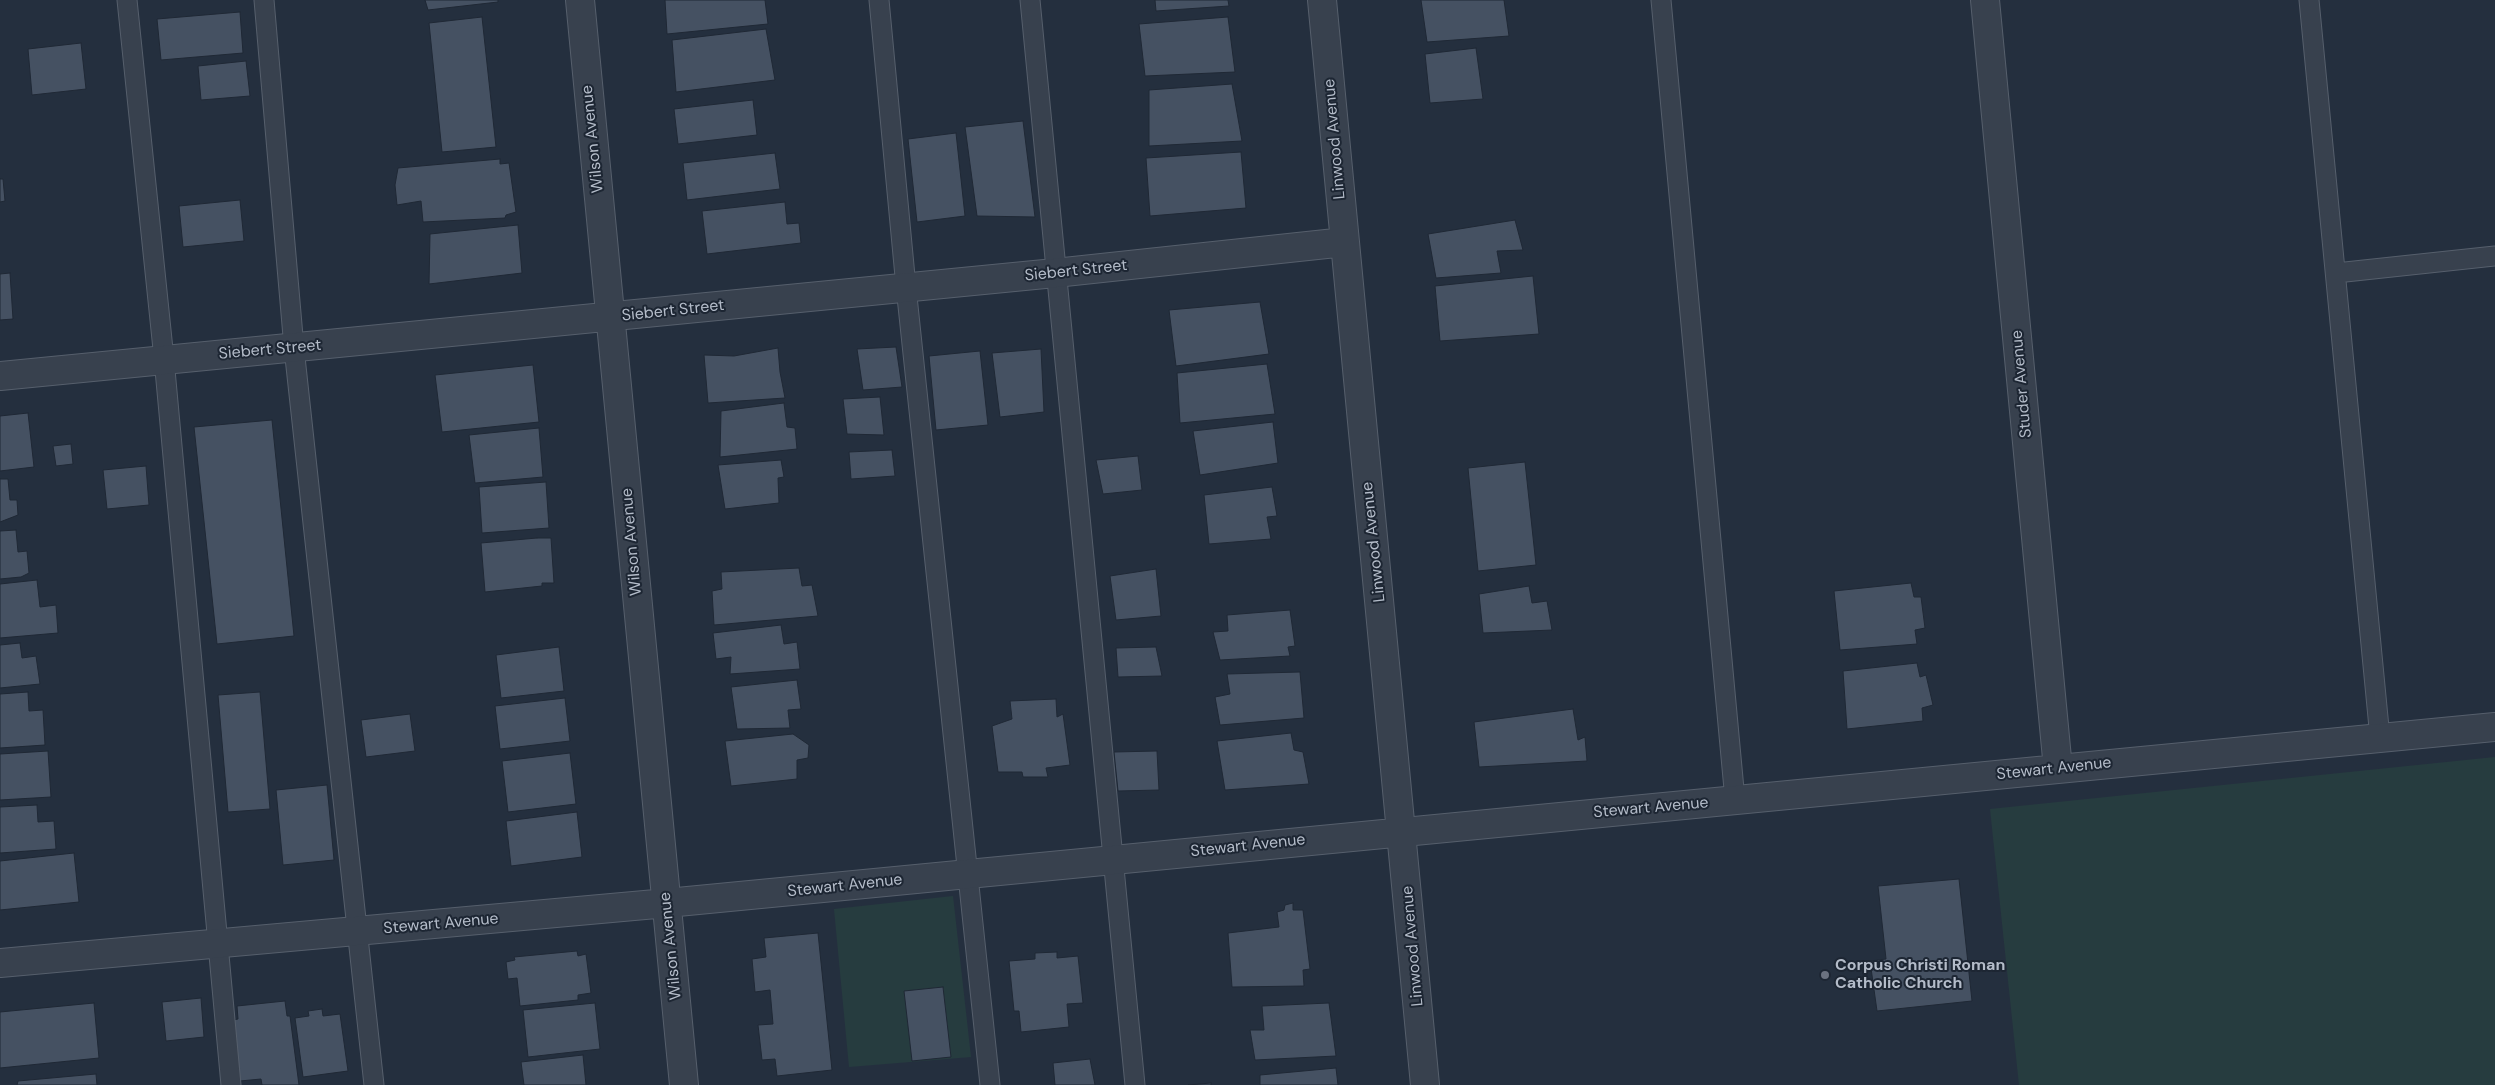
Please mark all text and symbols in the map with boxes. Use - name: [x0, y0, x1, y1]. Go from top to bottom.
- street label: Linwood Avenue: [1320, 78, 1350, 200]
- street label: Wilson Avenue: [578, 84, 608, 194]
- street label: Siebert Street: [1024, 256, 1128, 286]
- street label: Siebert Street: [621, 296, 725, 326]
- street label: Studer Avenue: [2008, 329, 2036, 439]
- street label: Siebert Street: [218, 336, 322, 364]
- street label: Linwood Avenue: [1358, 481, 1390, 603]
- street label: Wilson Avenue: [618, 487, 646, 597]
- street label: Stewart Avenue: [1996, 753, 2112, 785]
- street label: Stewart Avenue: [1593, 793, 1709, 823]
- street label: Stewart Avenue: [1190, 830, 1306, 862]
- street label: Stewart Avenue: [787, 870, 903, 902]
- street label: Linwood Avenue: [1398, 885, 1428, 1007]
- street label: Wilson Avenue: [656, 891, 686, 1001]
- street label: Stewart Avenue: [383, 909, 499, 939]
- place label: Corpus Christi Roman Catholic Church: [1835, 956, 2005, 994]
- marker: Corpus Christi Roman Catholic Church: [1819, 969, 1831, 981]

